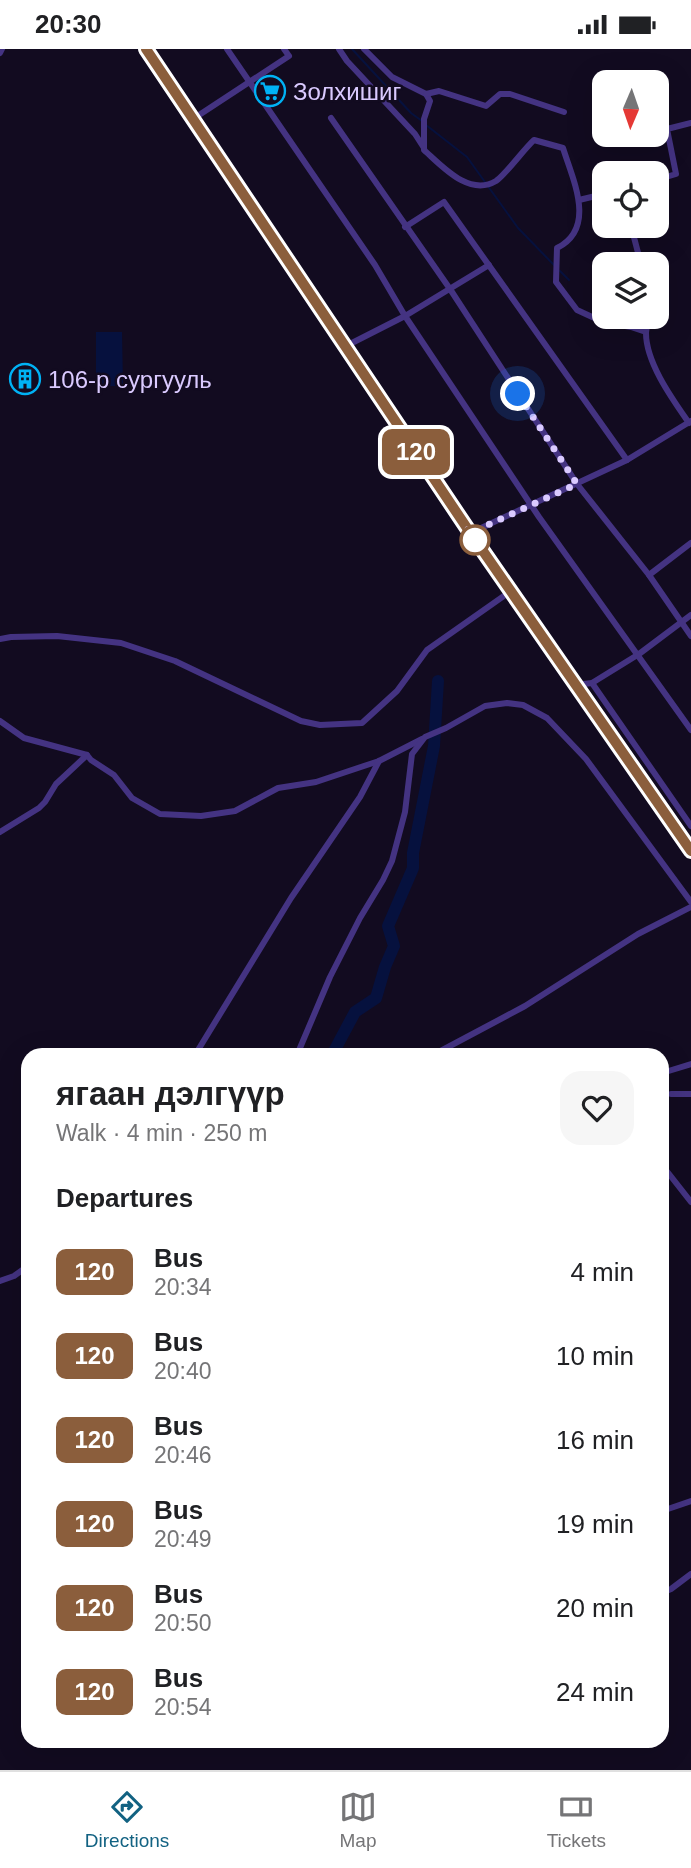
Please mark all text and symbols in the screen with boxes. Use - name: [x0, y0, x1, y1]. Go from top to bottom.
- text: 20:30: [35, 9, 102, 39]
- north arrow: [592, 70, 668, 147]
- map controls: [592, 70, 669, 329]
- supermarket icon: Золхишиг: [253, 74, 287, 108]
- place label: Золхишиг: [293, 78, 401, 105]
- button: locate: [592, 161, 669, 238]
- button: layers: [592, 252, 669, 329]
- building icon: 106-р сургууль: [8, 362, 42, 396]
- place label: 106-р сургууль: [48, 366, 212, 393]
- your location: [500, 376, 535, 411]
- line badge: 120: [376, 429, 456, 475]
- text: 120: [396, 438, 436, 465]
- unlabelled marker: [460, 525, 490, 555]
- button: heart: [560, 1071, 634, 1145]
- text: ягаан дэлгүүр: [56, 1075, 285, 1112]
- text: Walk · 4 min · 250 m: [56, 1120, 267, 1146]
- text: Departures: [56, 1183, 193, 1213]
- text: Bus: [154, 1243, 203, 1273]
- text: 4 min: [570, 1257, 634, 1287]
- text: 120: [74, 1258, 115, 1285]
- text: 20:34: [154, 1274, 212, 1300]
- text: Bus: [154, 1327, 203, 1357]
- text: 10 min: [556, 1341, 634, 1371]
- text: 120: [74, 1342, 115, 1369]
- text: 20:40: [154, 1358, 212, 1384]
- text: Bus: [154, 1411, 203, 1441]
- text: 16 min: [556, 1425, 634, 1455]
- text: 120: [74, 1426, 115, 1453]
- text: 20:46: [154, 1442, 212, 1468]
- text: Bus: [154, 1495, 203, 1525]
- text: 19 min: [556, 1509, 634, 1539]
- text: 120: [74, 1510, 115, 1537]
- text: 20:49: [154, 1526, 212, 1552]
- text: Bus: [154, 1579, 203, 1609]
- text: 20 min: [556, 1593, 634, 1623]
- text: 120: [74, 1594, 115, 1621]
- text: 20:50: [154, 1610, 212, 1636]
- text: Bus: [154, 1663, 203, 1693]
- text: 24 min: [556, 1677, 634, 1707]
- text: 120: [74, 1678, 115, 1705]
- text: 20:54: [154, 1694, 212, 1720]
- tab: Directions: [85, 1788, 169, 1852]
- tab: Map: [339, 1788, 377, 1852]
- tab: Tickets: [547, 1788, 606, 1852]

